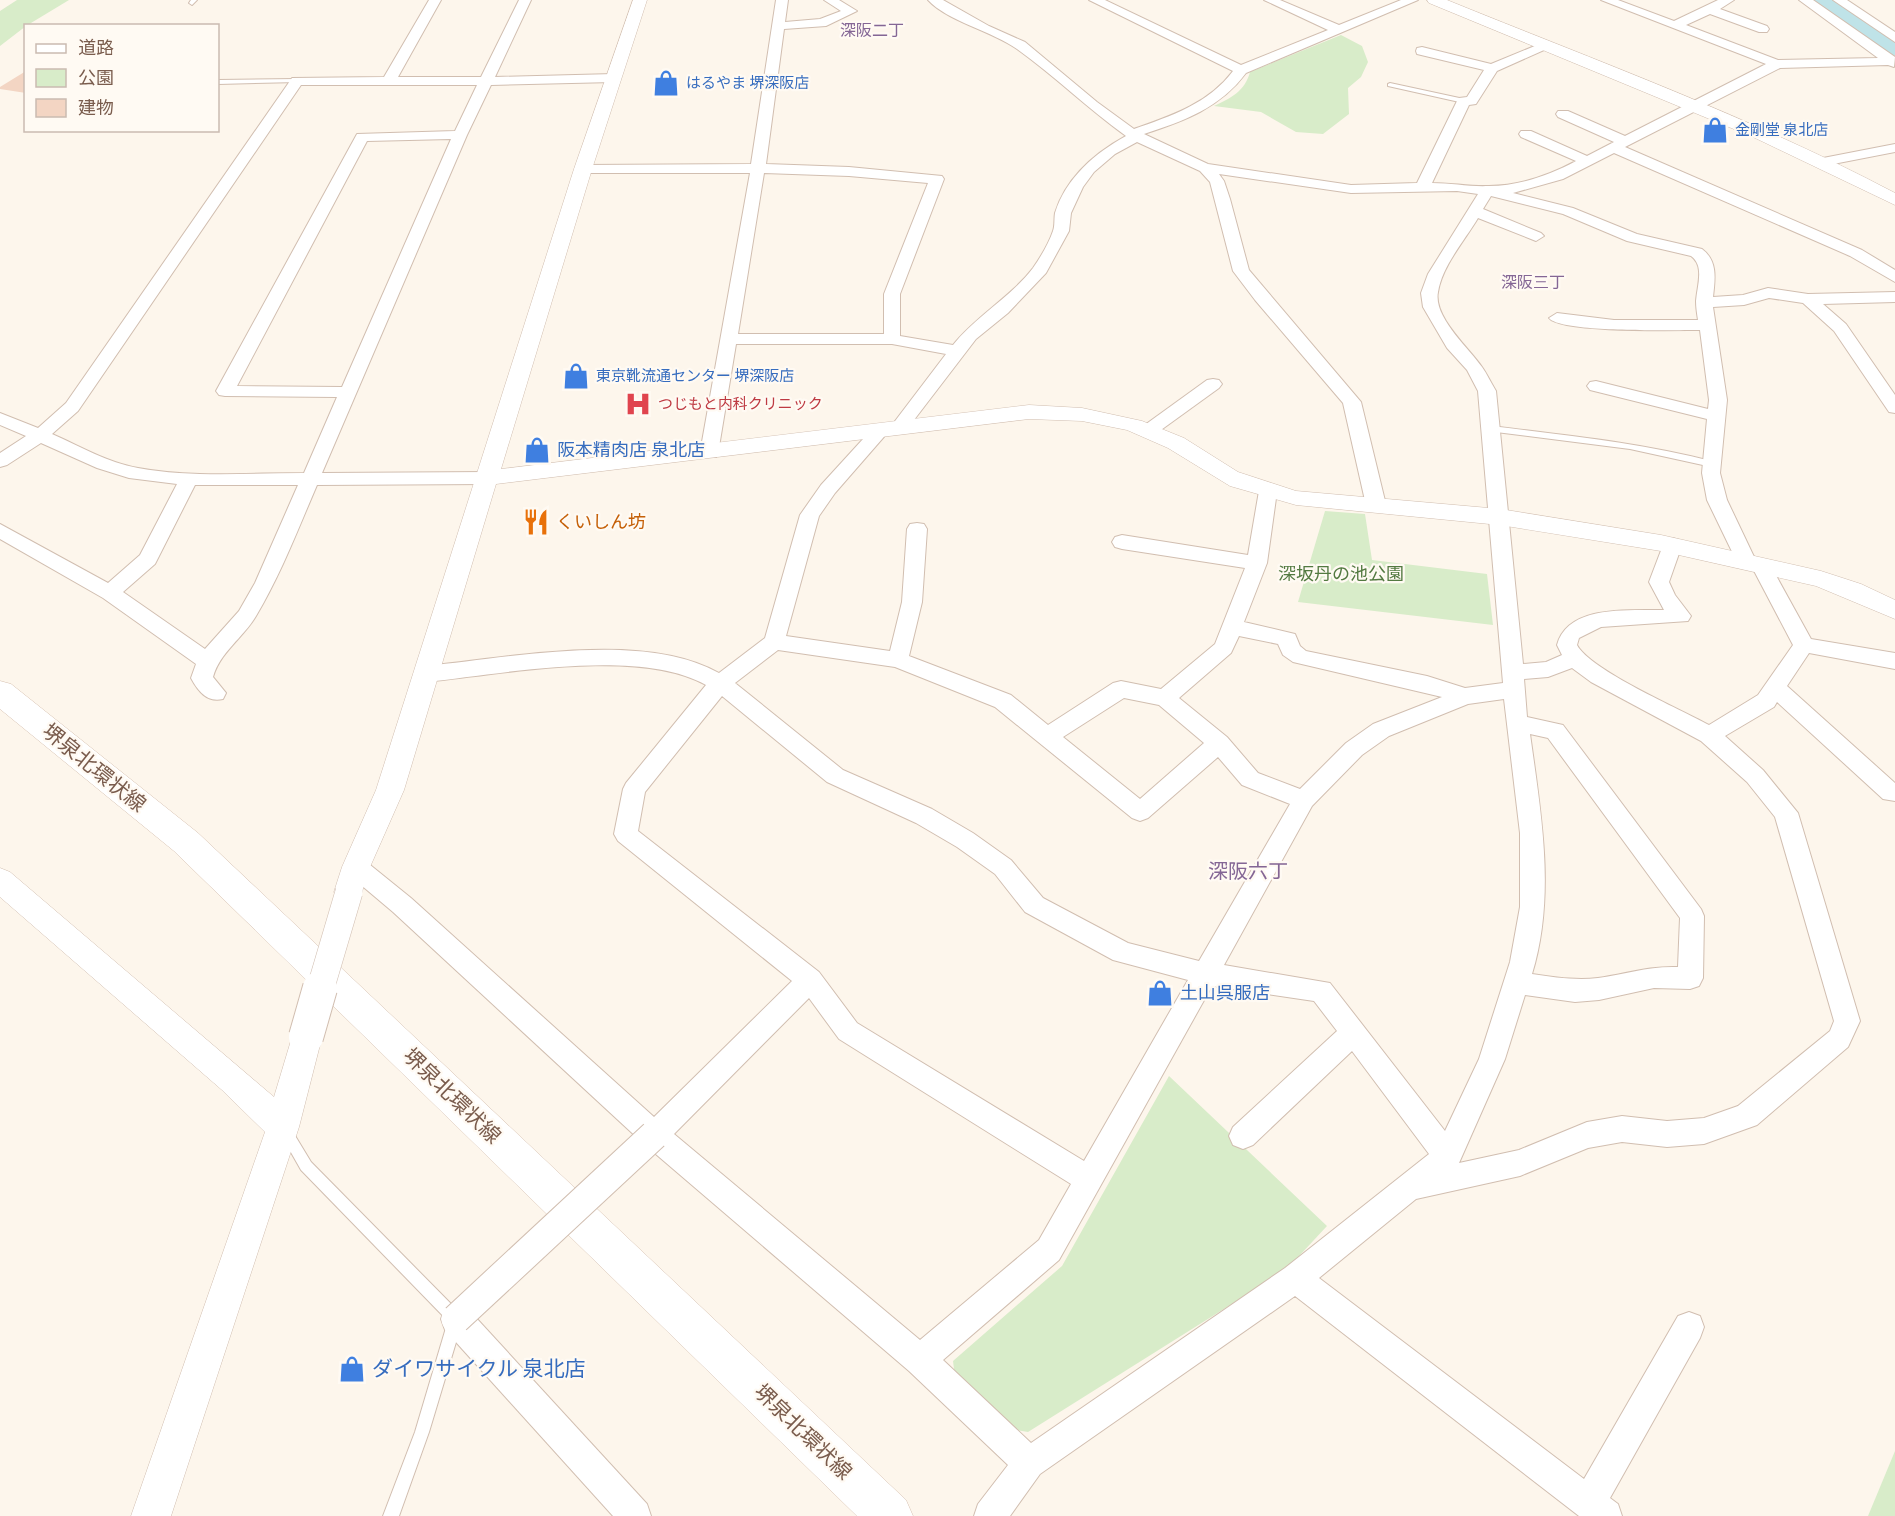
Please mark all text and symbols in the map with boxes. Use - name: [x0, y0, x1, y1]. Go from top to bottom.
- district label: 深阪二丁: [840, 21, 904, 41]
- legend: [24, 24, 219, 132]
- text: 道路: [78, 37, 114, 59]
- text: 公園: [78, 67, 114, 89]
- shop icon: はるやま 堺深阪店: [651, 68, 681, 98]
- place label: はるやま 堺深阪店: [686, 74, 809, 92]
- text: 建物: [78, 97, 114, 119]
- shop icon: 金剛堂 泉北店: [1700, 115, 1730, 145]
- place label: 金剛堂 泉北店: [1735, 121, 1828, 139]
- district label: 深阪三丁: [1501, 273, 1565, 293]
- shop icon: 東京靴流通センター 堺深阪店: [561, 361, 591, 391]
- place label: 東京靴流通センター 堺深阪店: [596, 367, 794, 385]
- hospital icon: つじもと内科クリニック: [623, 389, 653, 419]
- place label: つじもと内科クリニック: [658, 395, 823, 413]
- shop icon: 阪本精肉店 泉北店: [522, 435, 552, 465]
- place label: 阪本精肉店 泉北店: [557, 439, 705, 461]
- restaurant icon: くいしん坊: [521, 507, 551, 537]
- place label: くいしん坊: [556, 511, 646, 533]
- park label: 深坂丹の池公園: [1278, 563, 1404, 585]
- street label: 堺泉北環状線: [37, 718, 151, 818]
- district label: 深阪六丁: [1208, 859, 1288, 884]
- shop icon: 土山呉服店: [1145, 978, 1175, 1008]
- place label: 土山呉服店: [1180, 982, 1270, 1004]
- street label: 堺泉北環状線: [398, 1043, 506, 1149]
- shop icon: ダイワサイクル 泉北店: [337, 1354, 367, 1384]
- place label: ダイワサイクル 泉北店: [372, 1356, 586, 1382]
- street label: 堺泉北環状線: [749, 1379, 857, 1485]

